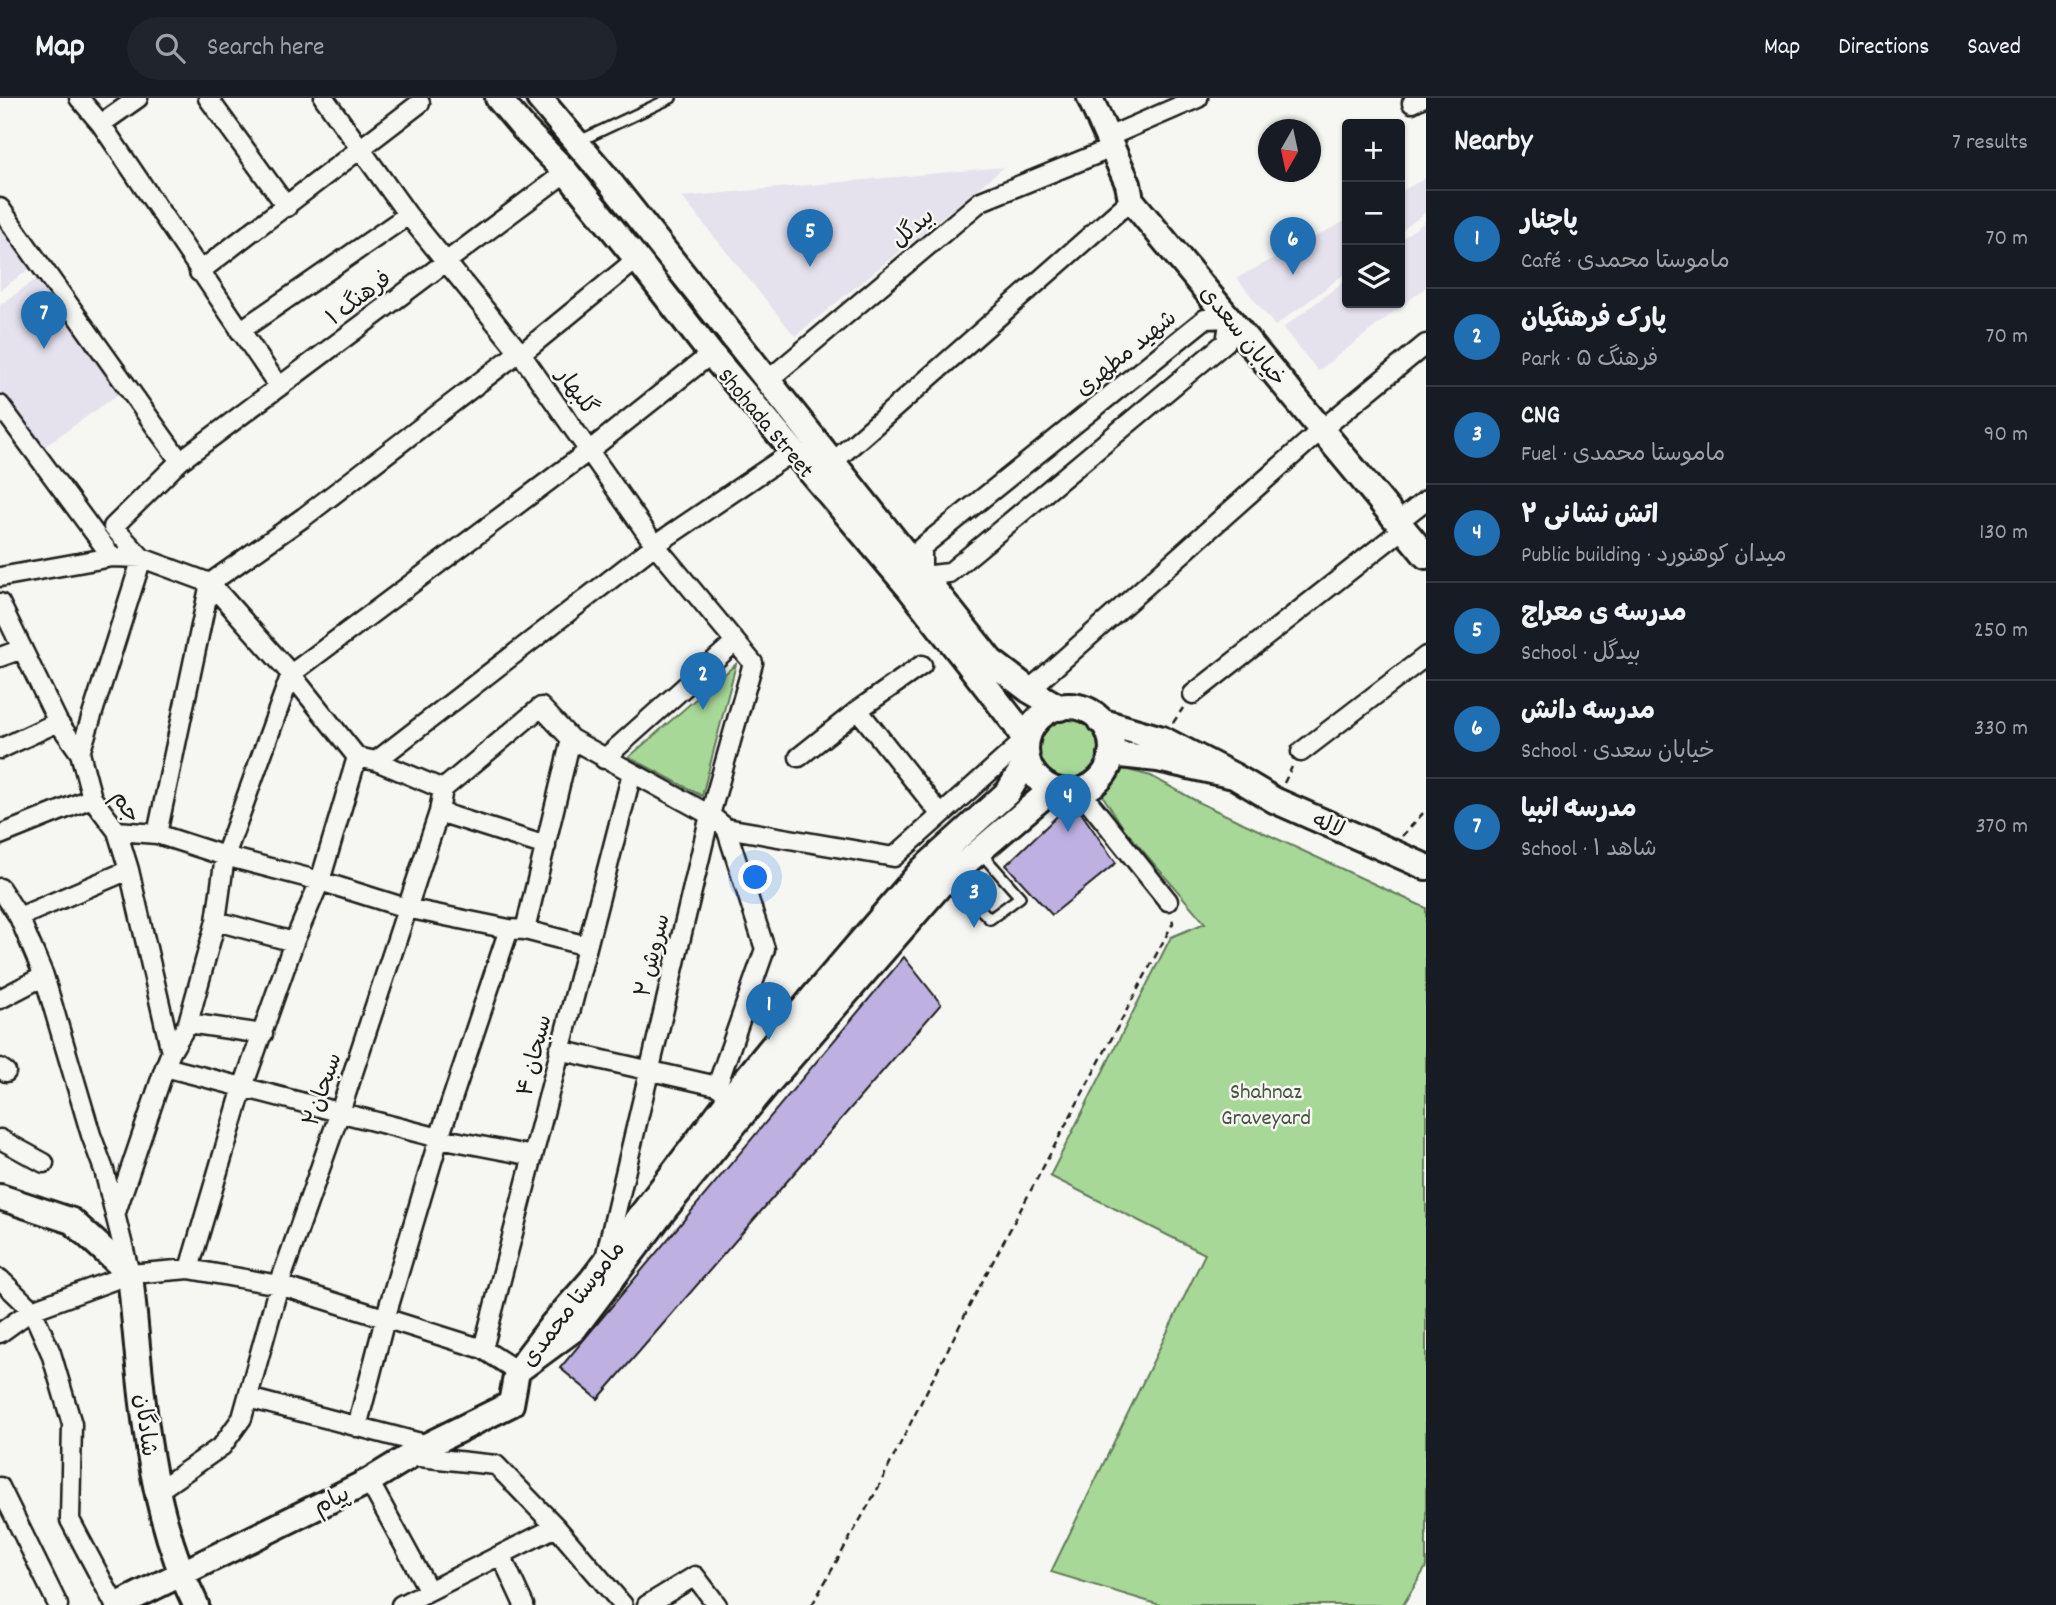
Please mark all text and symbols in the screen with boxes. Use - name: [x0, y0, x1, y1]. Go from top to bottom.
- search box: [127, 17, 617, 80]
- text: Map: [35, 25, 85, 72]
- icon: search: [151, 29, 189, 67]
- text: Search here: [207, 30, 325, 67]
- text: Map: [1764, 31, 1800, 65]
- text: Directions: [1838, 31, 1929, 65]
- text: Saved: [1967, 31, 2021, 65]
- north arrow: [1258, 119, 1321, 182]
- map controls: [1342, 119, 1405, 308]
- button: +: [1342, 119, 1405, 182]
- text: Nearby: [1454, 122, 1532, 165]
- text: 7 results: [1952, 127, 2028, 160]
- button: −: [1342, 182, 1405, 245]
- street label: بیدگل: [885, 202, 943, 258]
- text: پاچنار: [1521, 204, 1578, 241]
- pin: 5: [787, 209, 833, 267]
- pin: 6: [1270, 217, 1316, 275]
- text: 1: [1474, 223, 1480, 256]
- text: 70 m: [1986, 223, 2028, 256]
- button: layers: [1342, 245, 1405, 308]
- text: Café · ماموستا محمدی: [1521, 246, 1730, 279]
- street label: فرهنگ ۱: [320, 264, 400, 335]
- street label: خیابان سعدی: [1190, 279, 1293, 395]
- pin: 7: [21, 291, 67, 349]
- text: پارک فرهنگیان: [1521, 302, 1666, 339]
- street label: شهید مطهری: [1069, 303, 1185, 406]
- text: 2: [1472, 321, 1482, 354]
- text: 70 m: [1986, 321, 2028, 354]
- text: Park · فرهنگ ۵: [1521, 344, 1658, 377]
- street label: گلبهار: [545, 361, 604, 424]
- street label: Shohada Street: [708, 362, 820, 487]
- text: CNG: [1521, 398, 1560, 435]
- text: 3: [1472, 419, 1482, 452]
- text: 90 m: [1984, 419, 2028, 452]
- text: Fuel · ماموستا محمدی: [1521, 439, 1725, 472]
- text: اتش نشانی ۲: [1521, 498, 1658, 535]
- text: 4: [1472, 517, 1482, 550]
- text: 130 m: [1979, 517, 2028, 550]
- text: Public building · میدان کوهنورد: [1521, 540, 1787, 573]
- text: مدرسه ی معراج: [1521, 596, 1687, 633]
- text: 5: [1472, 615, 1482, 648]
- text: 250 m: [1974, 615, 2028, 648]
- text: School · بیدگل: [1521, 638, 1641, 671]
- pin: 2: [680, 652, 726, 710]
- text: مدرسه دانش: [1521, 694, 1655, 731]
- text: 6: [1471, 713, 1483, 746]
- text: 330 m: [1974, 713, 2028, 746]
- text: School · خیابان سعدی: [1521, 736, 1715, 769]
- pin: 4: [1045, 774, 1091, 832]
- street label: جم: [101, 785, 147, 831]
- text: مدرسه انبیا: [1521, 792, 1637, 829]
- street label: لاله: [1306, 806, 1349, 849]
- text: 7: [1473, 811, 1481, 844]
- text: 370 m: [1975, 811, 2028, 844]
- text: School · شاهد ۱: [1521, 834, 1657, 867]
- your location: [738, 860, 772, 894]
- pin: 3: [951, 870, 997, 928]
- street label: سروش ۲: [628, 911, 681, 1001]
- pin: 1: [746, 982, 792, 1040]
- street label: سبحان ۴: [510, 1012, 562, 1100]
- street label: سبحان۲: [296, 1049, 352, 1132]
- park label: Shahnaz Graveyard: [1221, 1077, 1311, 1136]
- street label: ماموستا محمدی: [515, 1235, 635, 1376]
- street label: شادگان: [123, 1392, 164, 1459]
- street label: پیام: [309, 1479, 356, 1525]

